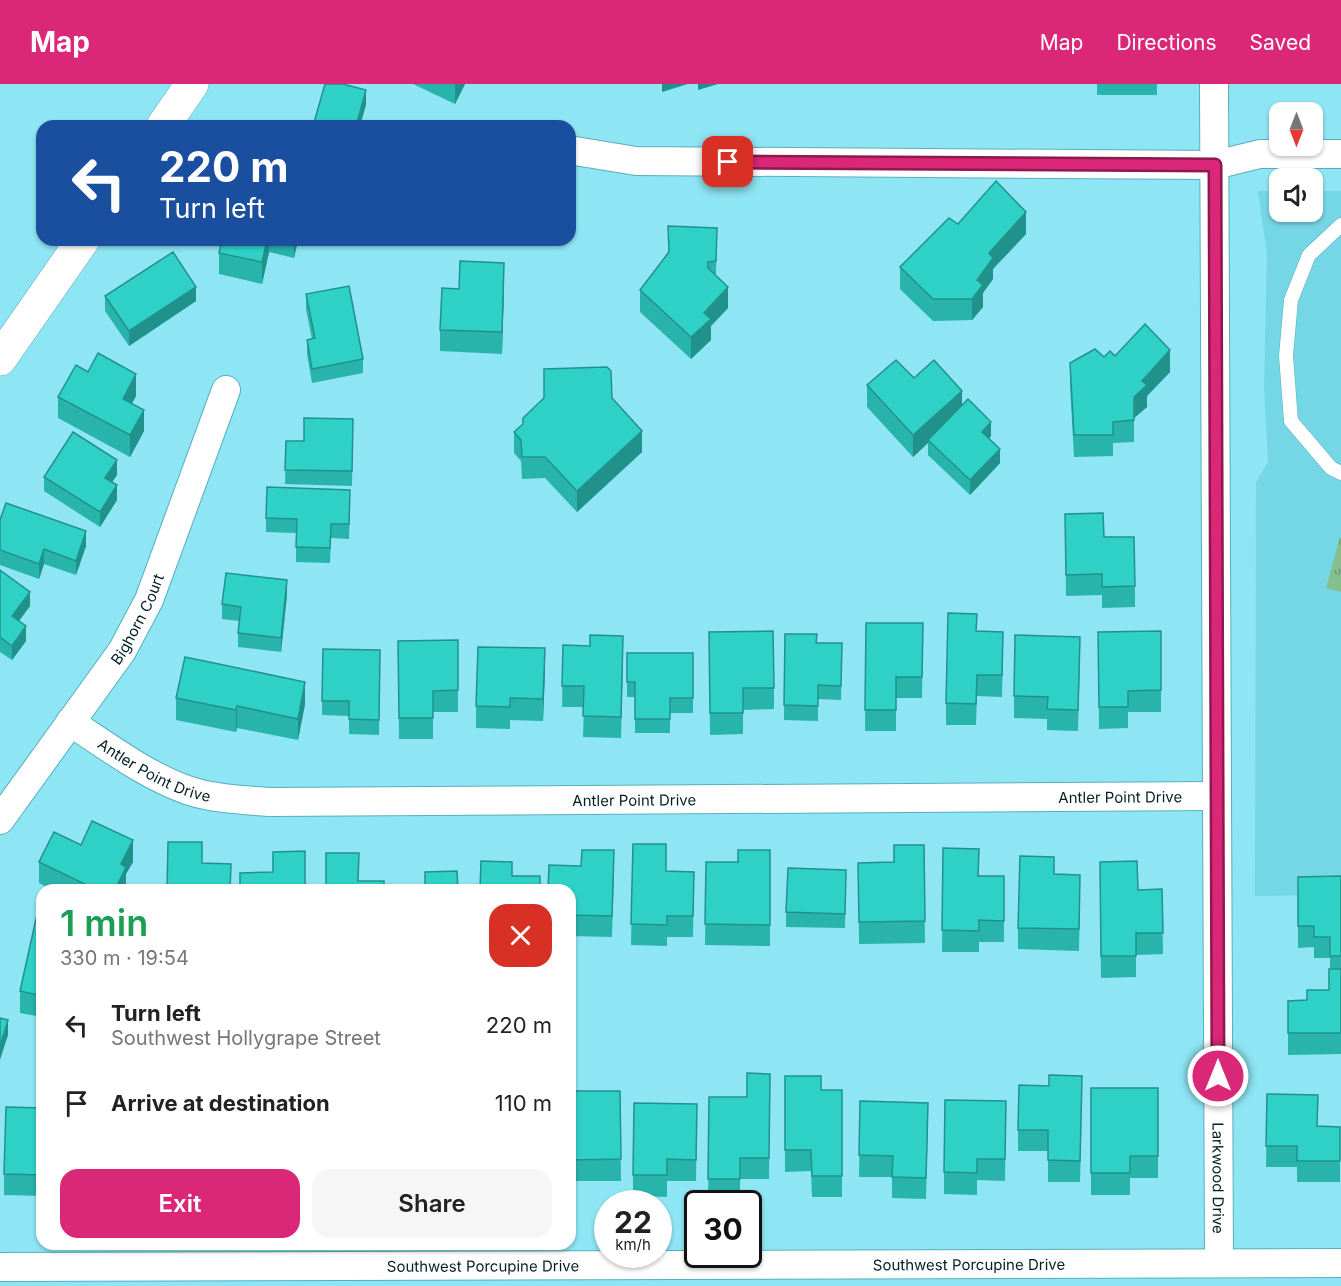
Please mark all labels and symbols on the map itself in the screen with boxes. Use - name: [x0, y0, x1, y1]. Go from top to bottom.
- north arrow: [1269, 102, 1323, 156]
- pin: [702, 136, 753, 187]
- street label: Bighorn Court: [106, 571, 167, 668]
- street label: Antler Point Drive: [95, 734, 212, 805]
- street label: Antler Point Drive: [1058, 787, 1182, 807]
- street label: Antler Point Drive: [572, 790, 696, 810]
- position arrow: [1186, 1044, 1250, 1108]
- street label: Larkwood Drive: [1209, 1122, 1228, 1234]
- speed limit sign: 30: [684, 1190, 762, 1268]
- street label: Southwest Porcupine Drive: [873, 1254, 1065, 1274]
- street label: Southwest Porcupine Drive: [387, 1256, 579, 1275]

